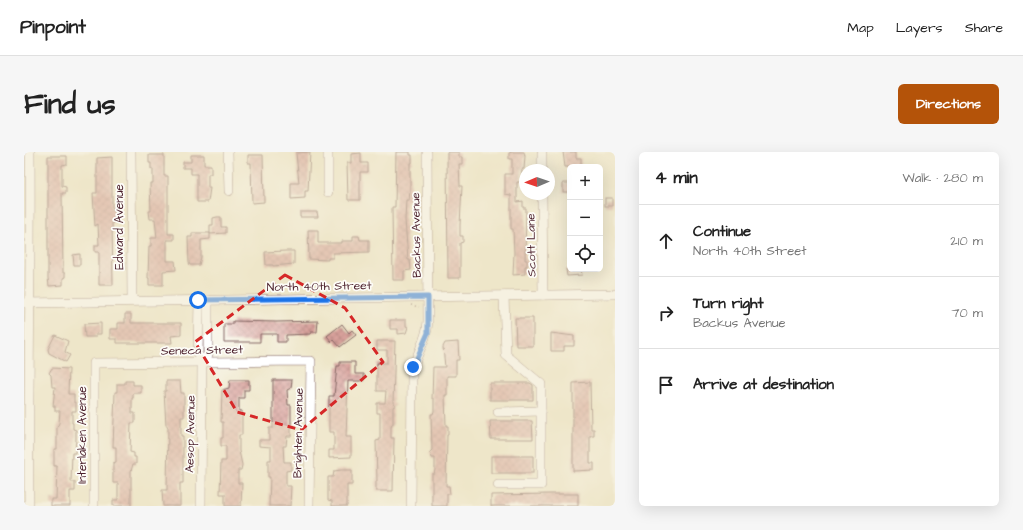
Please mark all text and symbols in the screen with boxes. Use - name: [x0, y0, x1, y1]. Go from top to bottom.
- text: Pinpoint: [20, 14, 86, 41]
- text: Map: [847, 18, 874, 38]
- text: Layers: [896, 18, 943, 38]
- text: Share: [965, 18, 1003, 38]
- button: Directions: [898, 84, 999, 124]
- text: Find us: [24, 85, 115, 124]
- north arrow: [519, 164, 555, 200]
- map controls: [567, 164, 603, 272]
- button: +: [567, 164, 603, 200]
- text: 4 min: [655, 166, 698, 190]
- text: Walk · 280 m: [902, 169, 983, 187]
- street label: Edward Avenue: [111, 184, 128, 270]
- street label: Backus Avenue: [407, 192, 426, 278]
- button: −: [567, 200, 603, 236]
- street label: Scott Lane: [522, 213, 541, 277]
- text: Continue: [693, 221, 751, 242]
- icon: ahead: [655, 230, 677, 252]
- text: 210 m: [950, 232, 983, 250]
- button: locate: [567, 236, 603, 272]
- text: North 40th Street: [693, 242, 807, 260]
- street label: North 40th Street: [266, 277, 372, 296]
- route start: [189, 291, 207, 309]
- text: Turn right: [693, 293, 764, 314]
- icon: right: [655, 302, 677, 324]
- text: 70 m: [951, 304, 983, 322]
- text: Backus Avenue: [693, 314, 786, 332]
- street label: Seneca Street: [161, 341, 243, 360]
- route end: [404, 358, 422, 376]
- icon: arrive: [655, 374, 677, 396]
- text: Arrive at destination: [693, 374, 834, 395]
- street label: Interlaken Avenue: [74, 386, 91, 484]
- street label: Brighten Avenue: [289, 387, 309, 478]
- street label: Aesop Avenue: [181, 395, 200, 473]

